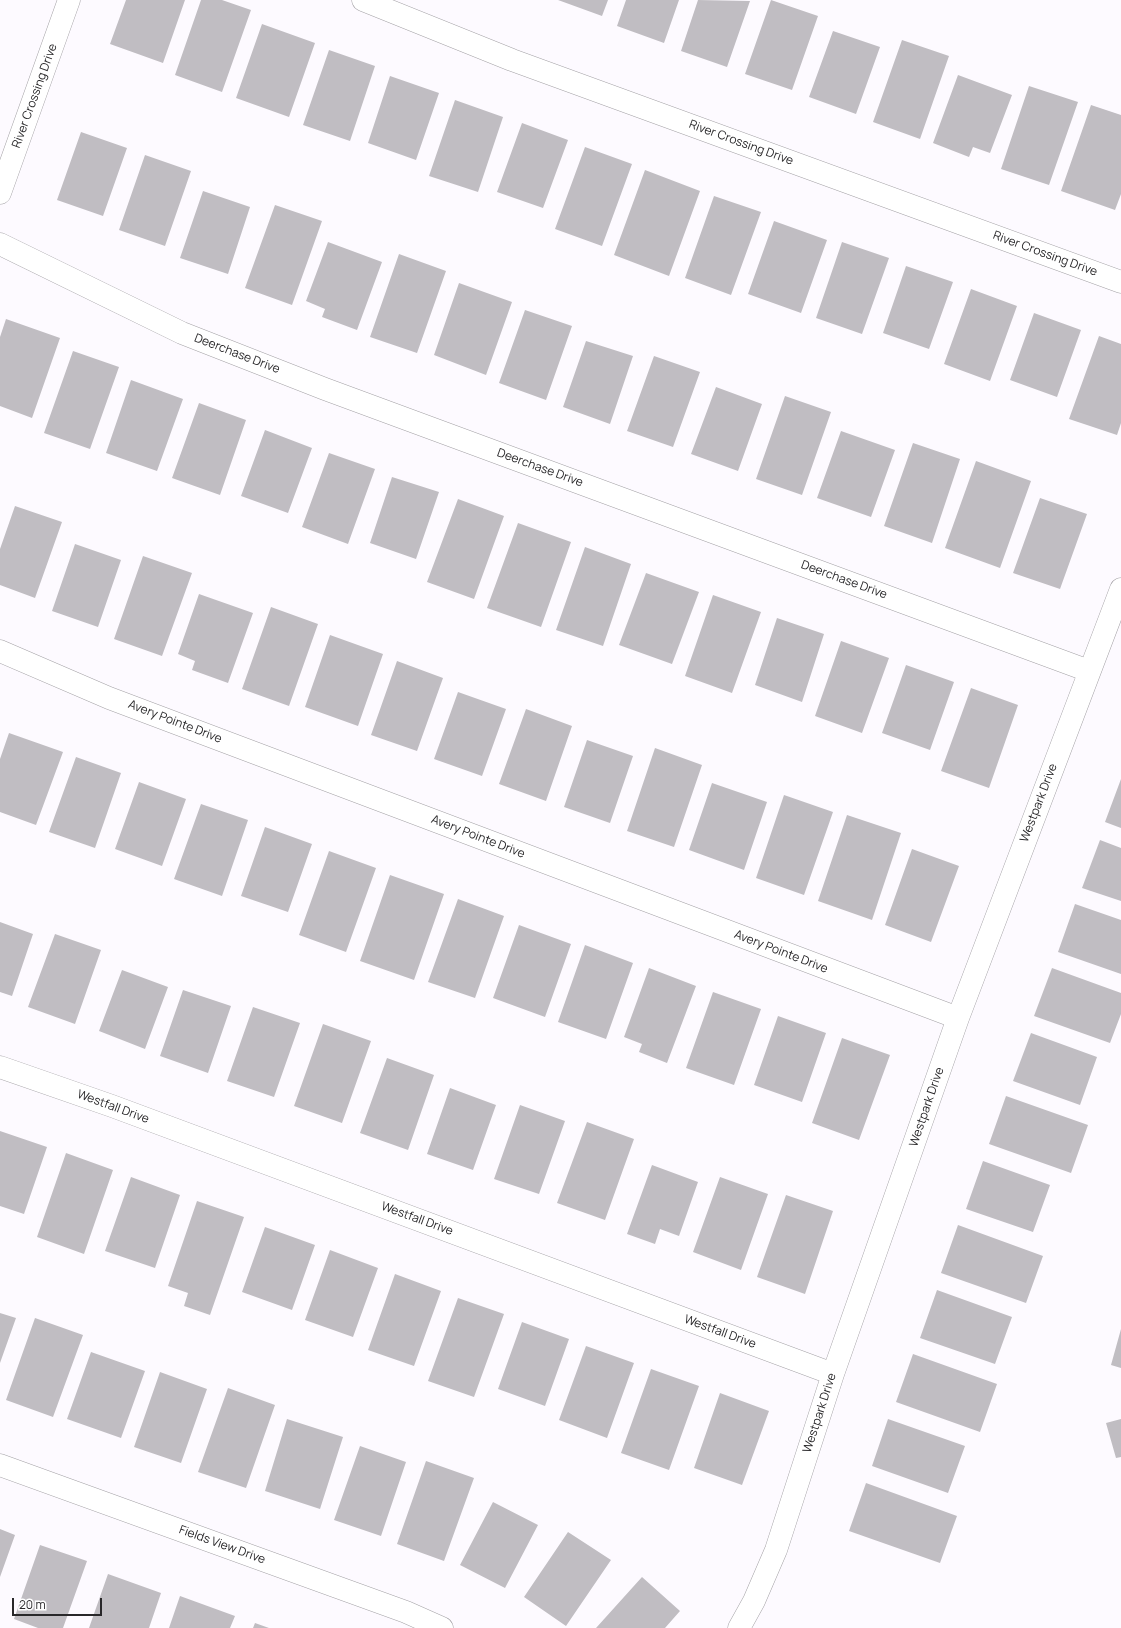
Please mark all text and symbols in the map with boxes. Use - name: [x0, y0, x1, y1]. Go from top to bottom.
- street label: River Crossing Drive: [9, 42, 61, 150]
- street label: River Crossing Drive: [687, 117, 795, 169]
- street label: River Crossing Drive: [991, 228, 1099, 280]
- street label: Deerchase Drive: [192, 331, 282, 377]
- street label: Deerchase Drive: [495, 446, 585, 490]
- street label: Deerchase Drive: [799, 558, 889, 602]
- street label: Avery Pointe Drive: [126, 697, 224, 747]
- street label: Westpark Drive: [1017, 762, 1061, 844]
- street label: Avery Pointe Drive: [429, 812, 527, 862]
- street label: Avery Pointe Drive: [732, 927, 830, 977]
- street label: Westpark Drive: [907, 1065, 947, 1149]
- street label: Westfall Drive: [75, 1087, 151, 1127]
- street label: Westfall Drive: [379, 1199, 455, 1239]
- street label: Westfall Drive: [682, 1312, 758, 1352]
- street label: Westpark Drive: [800, 1371, 840, 1455]
- street label: Fields View Drive: [177, 1523, 267, 1567]
- scale bar: [14, 1590, 104, 1616]
- text: 20 m: [19, 1596, 46, 1613]

